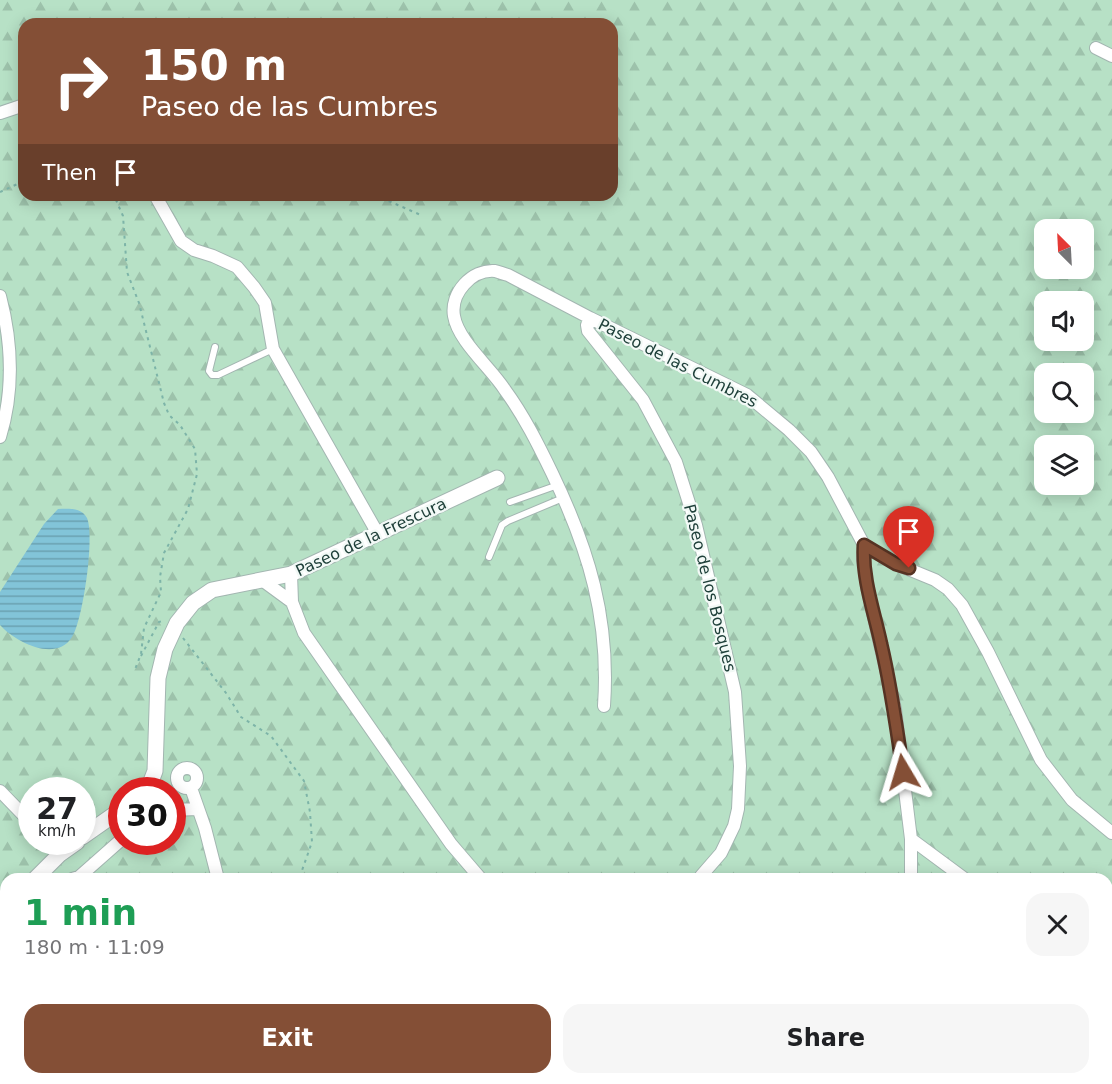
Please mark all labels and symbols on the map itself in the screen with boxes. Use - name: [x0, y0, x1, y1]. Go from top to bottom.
- north arrow: [1034, 219, 1094, 279]
- street label: Paseo de las Cumbres: [595, 315, 761, 411]
- street label: Paseo de la Frescura: [293, 494, 449, 580]
- street label: Paseo de los Bosques: [680, 502, 740, 674]
- pin: [883, 506, 934, 568]
- position arrow: [871, 740, 935, 804]
- speed limit sign: 30: [108, 777, 186, 855]

